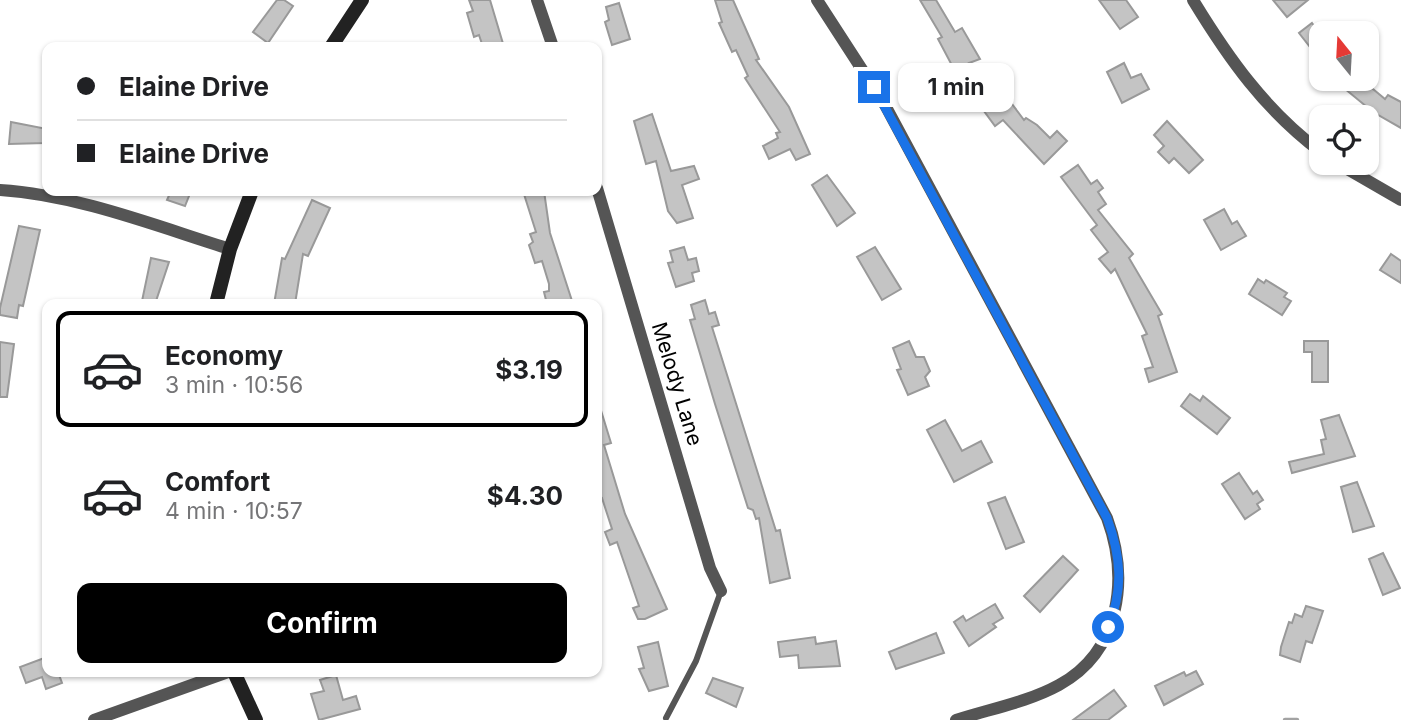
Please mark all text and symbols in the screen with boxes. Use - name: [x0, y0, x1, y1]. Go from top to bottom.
- north arrow: [1309, 21, 1379, 91]
- map controls: [1309, 21, 1379, 175]
- callout: 1 min: [898, 62, 1014, 112]
- text: Elaine Drive: [119, 71, 269, 102]
- route end: [858, 71, 890, 103]
- text: 1 min: [928, 73, 984, 101]
- button: locate: [1309, 105, 1379, 175]
- text: Elaine Drive: [119, 138, 269, 169]
- street label: Melody Lane: [647, 319, 708, 449]
- icon: car: [81, 338, 144, 401]
- text: Economy: [165, 340, 283, 371]
- text: $3.19: [495, 354, 563, 385]
- text: 3 min · 10:56: [165, 371, 303, 399]
- icon: car: [81, 464, 144, 527]
- text: Comfort: [165, 466, 270, 497]
- text: $4.30: [487, 480, 563, 511]
- text: 4 min · 10:57: [165, 497, 303, 525]
- button: Confirm: [77, 583, 567, 663]
- route start: [1092, 611, 1124, 643]

